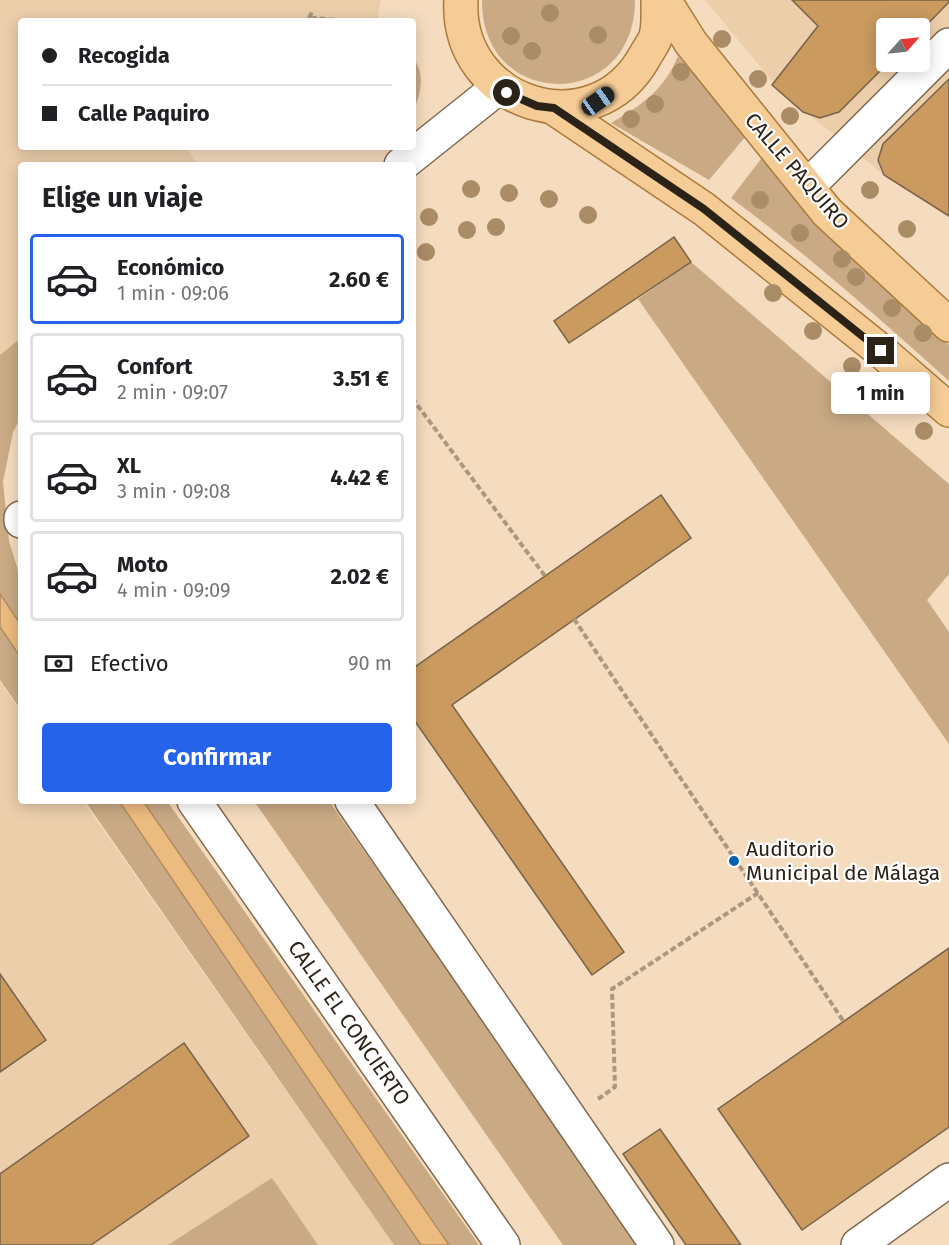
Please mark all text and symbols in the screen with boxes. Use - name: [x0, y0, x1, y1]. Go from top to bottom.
- north arrow: [876, 18, 930, 72]
- map controls: [876, 18, 930, 72]
- text: Recogida: [78, 42, 170, 69]
- route start: [493, 79, 520, 106]
- car: [578, 83, 618, 119]
- text: Calle Paquiro: [78, 100, 210, 127]
- street label: CALLE PAQUIRO: [739, 107, 855, 235]
- text: Elige un viaje: [42, 182, 203, 214]
- icon: car: [45, 252, 99, 306]
- text: Económico: [117, 254, 224, 281]
- text: 2.60 €: [329, 266, 389, 293]
- text: 1 min · 09:06: [117, 281, 229, 305]
- route end: [867, 337, 894, 364]
- icon: car: [45, 351, 99, 405]
- text: Confort: [117, 353, 193, 380]
- text: 3.51 €: [333, 365, 389, 392]
- callout: 1 min: [832, 372, 930, 414]
- text: 2 min · 09:07: [117, 380, 228, 404]
- text: 1 min: [856, 381, 905, 405]
- icon: car: [45, 450, 99, 504]
- text: XL: [117, 452, 141, 479]
- text: 4.42 €: [330, 464, 389, 491]
- text: 3 min · 09:08: [117, 479, 231, 503]
- icon: car: [45, 549, 99, 603]
- text: Moto: [117, 551, 168, 578]
- text: 2.02 €: [330, 563, 389, 590]
- text: 4 min · 09:09: [117, 578, 231, 602]
- icon: cash: [42, 647, 75, 680]
- text: Efectivo: [90, 650, 169, 677]
- text: 90 m: [348, 651, 392, 675]
- button: Confirmar: [42, 723, 392, 792]
- place label: Auditorio Municipal de Málaga: [746, 836, 940, 886]
- marker: Auditorio Municipal de Málaga: [727, 854, 741, 868]
- street label: CALLE EL CONCIERTO: [282, 936, 416, 1110]

